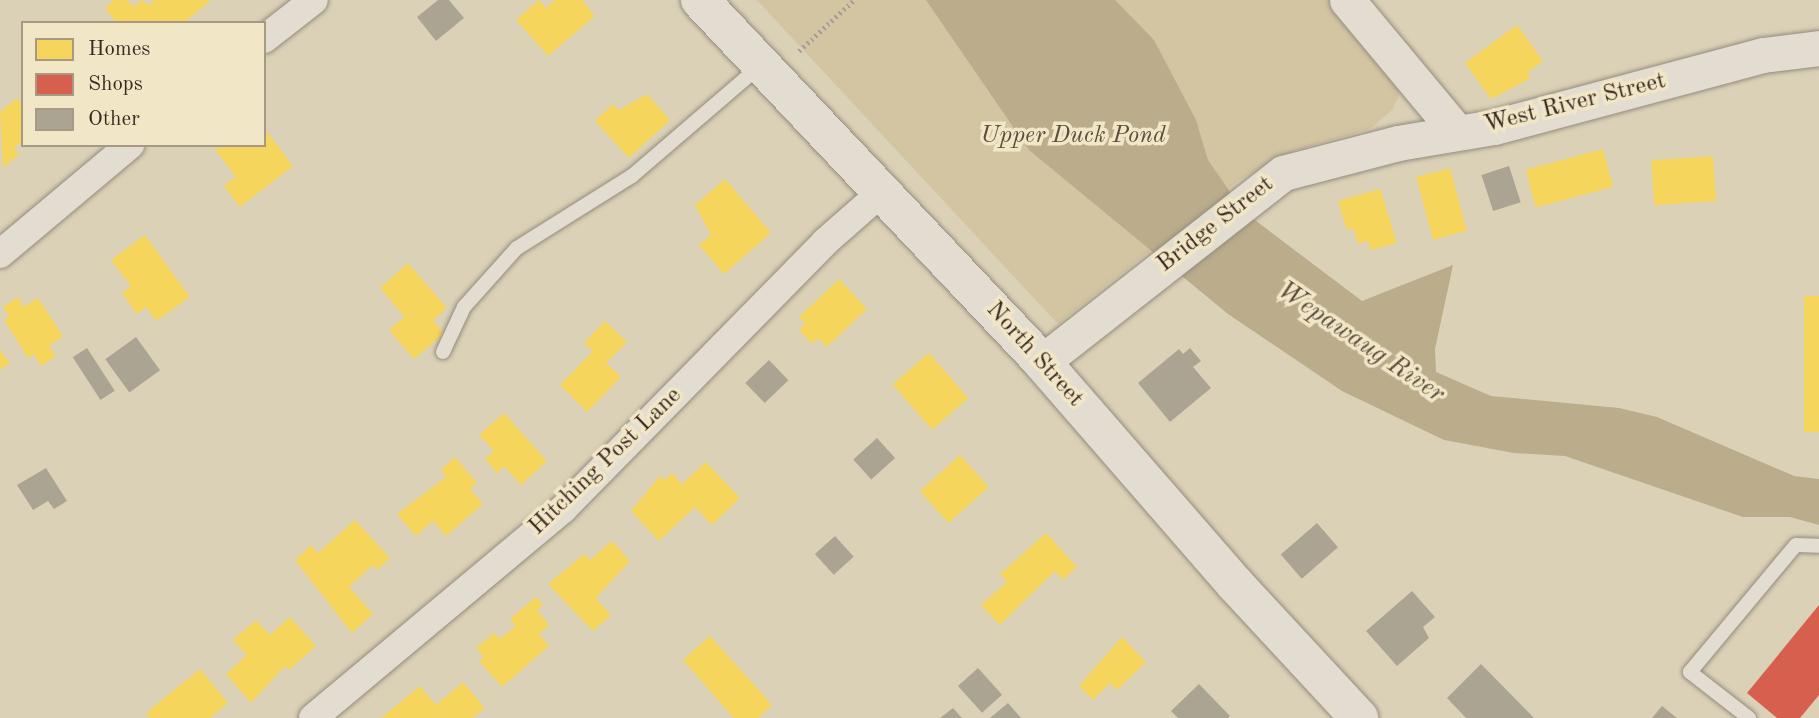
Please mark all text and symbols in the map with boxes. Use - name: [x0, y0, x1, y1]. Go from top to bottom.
- legend: [21, 21, 266, 147]
- text: Homes: [88, 39, 150, 60]
- street label: West River Street: [1481, 67, 1669, 141]
- text: Shops: [88, 74, 143, 95]
- text: Other: [88, 109, 140, 130]
- park label: Upper Duck Pond: [980, 123, 1166, 151]
- street label: Bridge Street: [1152, 171, 1280, 279]
- water label: Wepawaug River: [1270, 275, 1450, 411]
- street label: North Street: [979, 296, 1089, 414]
- street label: Hitching Post Lane: [524, 382, 688, 542]

